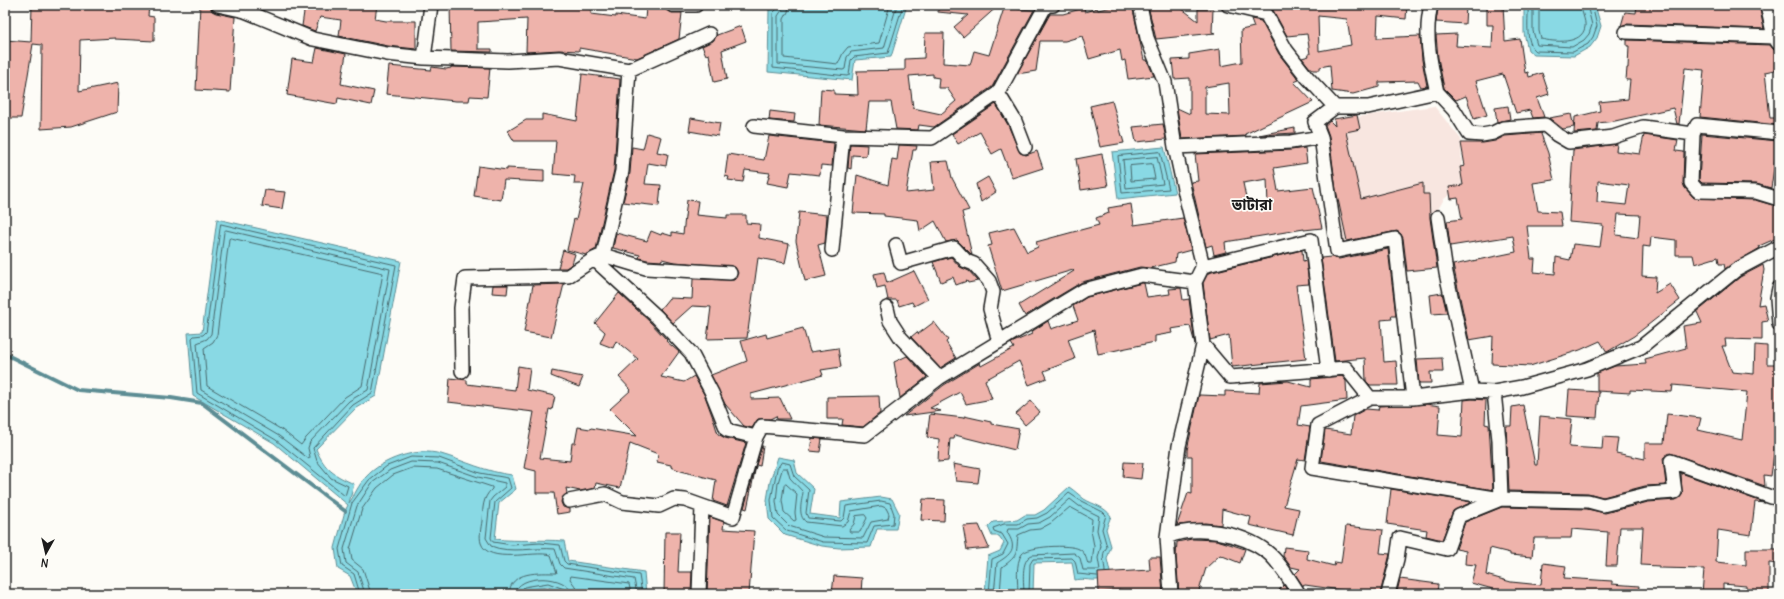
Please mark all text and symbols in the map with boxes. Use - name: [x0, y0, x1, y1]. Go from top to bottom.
- district label: ভাটারা: [1231, 195, 1273, 214]
- north arrow: [26, 533, 66, 573]
- text: N: [40, 555, 49, 570]

